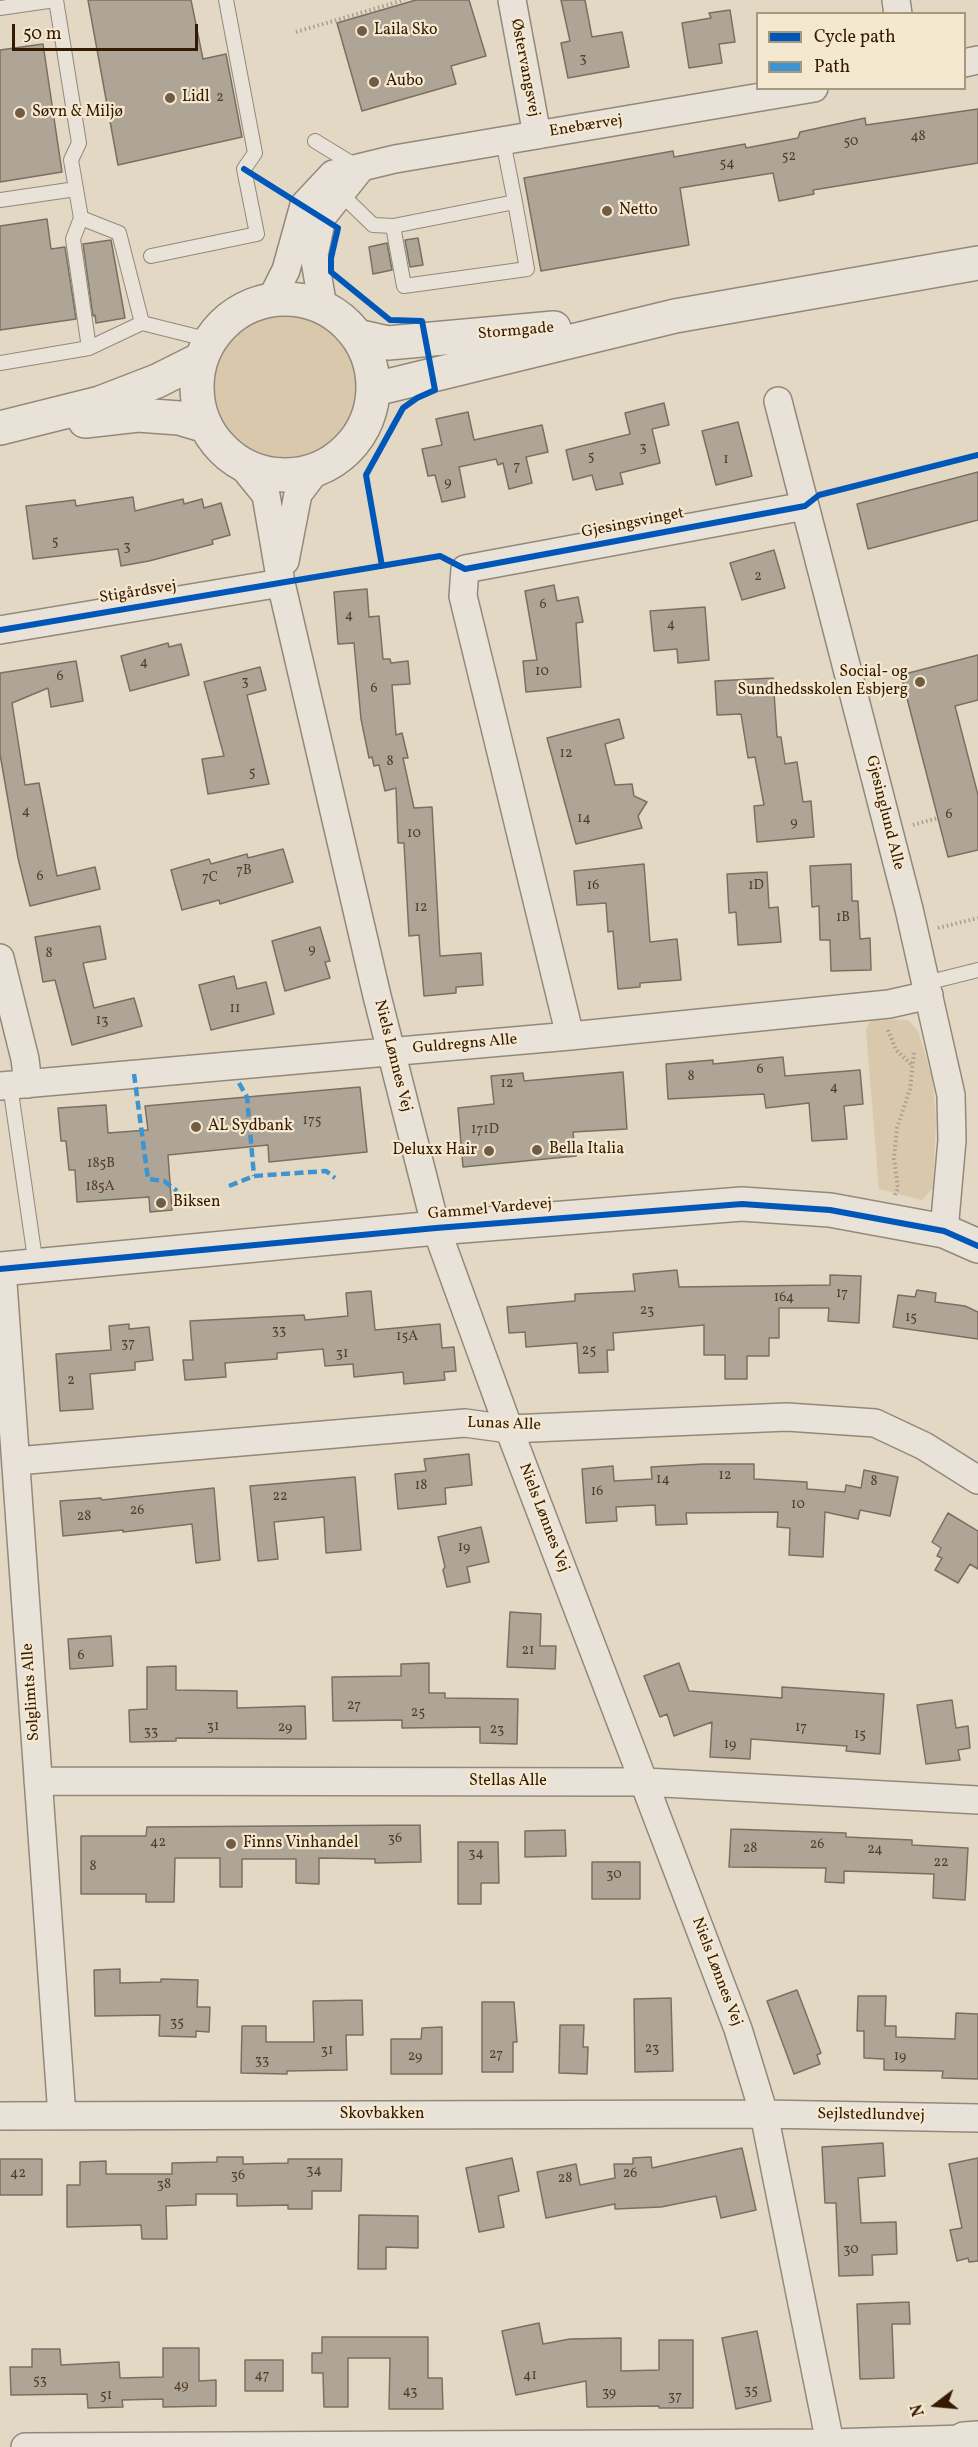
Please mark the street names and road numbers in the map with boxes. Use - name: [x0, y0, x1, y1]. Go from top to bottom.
- street label: Østervangsvej: [505, 17, 543, 119]
- street label: Enebærvej: [548, 112, 624, 142]
- street label: Stormgade: [477, 319, 555, 345]
- street label: Gjesingsvinget: [580, 505, 686, 543]
- street label: Stigårdsvej: [98, 577, 178, 609]
- street label: Gjesinglund Alle: [861, 754, 907, 872]
- street label: Niels Lønnes Vej: [369, 998, 415, 1114]
- street label: Guldregns Alle: [412, 1031, 518, 1059]
- street label: Gammel Vardevej: [427, 1195, 553, 1225]
- street label: Lunas Alle: [467, 1414, 541, 1436]
- street label: Niels Lønnes Vej: [513, 1461, 573, 1575]
- street label: Solglimts Alle: [19, 1642, 45, 1742]
- street label: Stellas Alle: [469, 1772, 547, 1792]
- street label: Niels Lønnes Vej: [686, 1915, 746, 2029]
- street label: Skovbakken: [339, 2105, 425, 2125]
- street label: Sejlstedlundvej: [817, 2105, 925, 2127]

